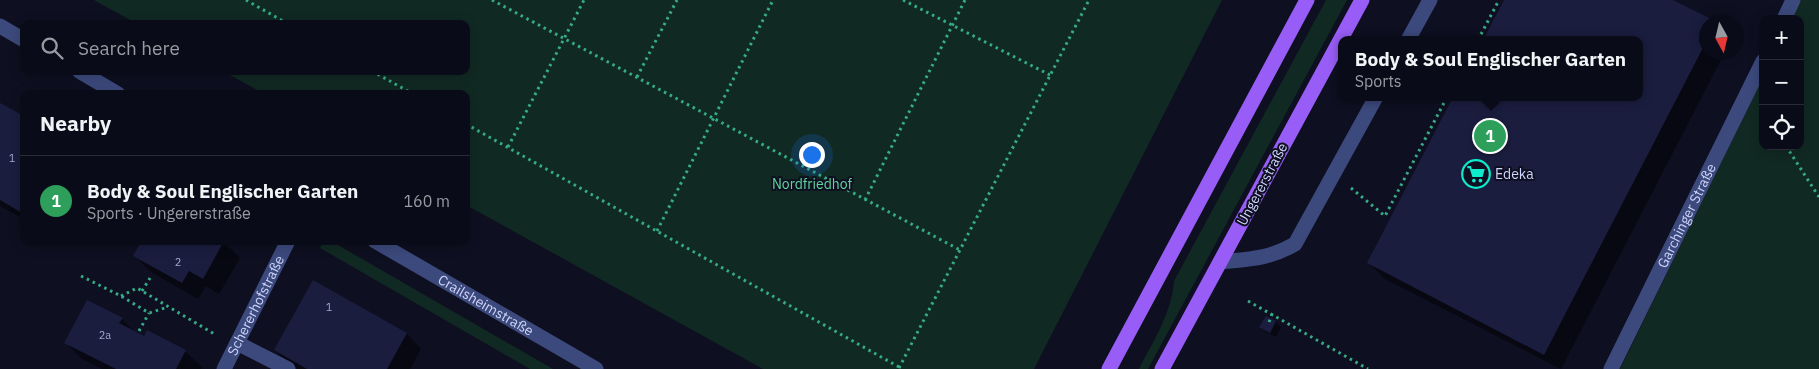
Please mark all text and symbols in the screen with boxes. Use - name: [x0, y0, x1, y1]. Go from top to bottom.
- north arrow: [1699, 15, 1744, 60]
- map controls: [1759, 15, 1804, 150]
- button: +: [1759, 15, 1804, 60]
- search box: [20, 20, 470, 75]
- icon: search: [38, 34, 66, 62]
- text: Search here: [78, 36, 180, 60]
- popup: [1338, 36, 1643, 101]
- text: Body & Soul Englischer Garten: [1355, 47, 1626, 71]
- button: −: [1759, 60, 1804, 105]
- text: Sports: [1355, 71, 1402, 91]
- button: locate: [1759, 105, 1804, 150]
- text: Nearby: [40, 109, 111, 137]
- pin: 1: [1474, 117, 1506, 155]
- street label: Ungererstraße: [1233, 139, 1291, 228]
- your location: [799, 142, 825, 168]
- house number: 1: [9, 151, 16, 165]
- supermarket icon: Edeka: [1461, 159, 1491, 189]
- street label: Garchinger Straße: [1653, 160, 1720, 271]
- place label: Edeka: [1495, 165, 1534, 183]
- park label: Nordfriedhof: [772, 175, 853, 193]
- text: Body & Soul Englischer Garten: [87, 179, 358, 203]
- text: 1: [51, 191, 61, 211]
- text: 160 m: [403, 191, 450, 211]
- text: Sports · Ungererstraße: [87, 203, 251, 223]
- street label: Schererhofstraße: [223, 252, 289, 359]
- house number: 2: [175, 255, 181, 269]
- street label: Crailsheimstraße: [435, 270, 537, 340]
- house number: 1: [326, 300, 333, 314]
- house number: 2a: [99, 328, 111, 342]

